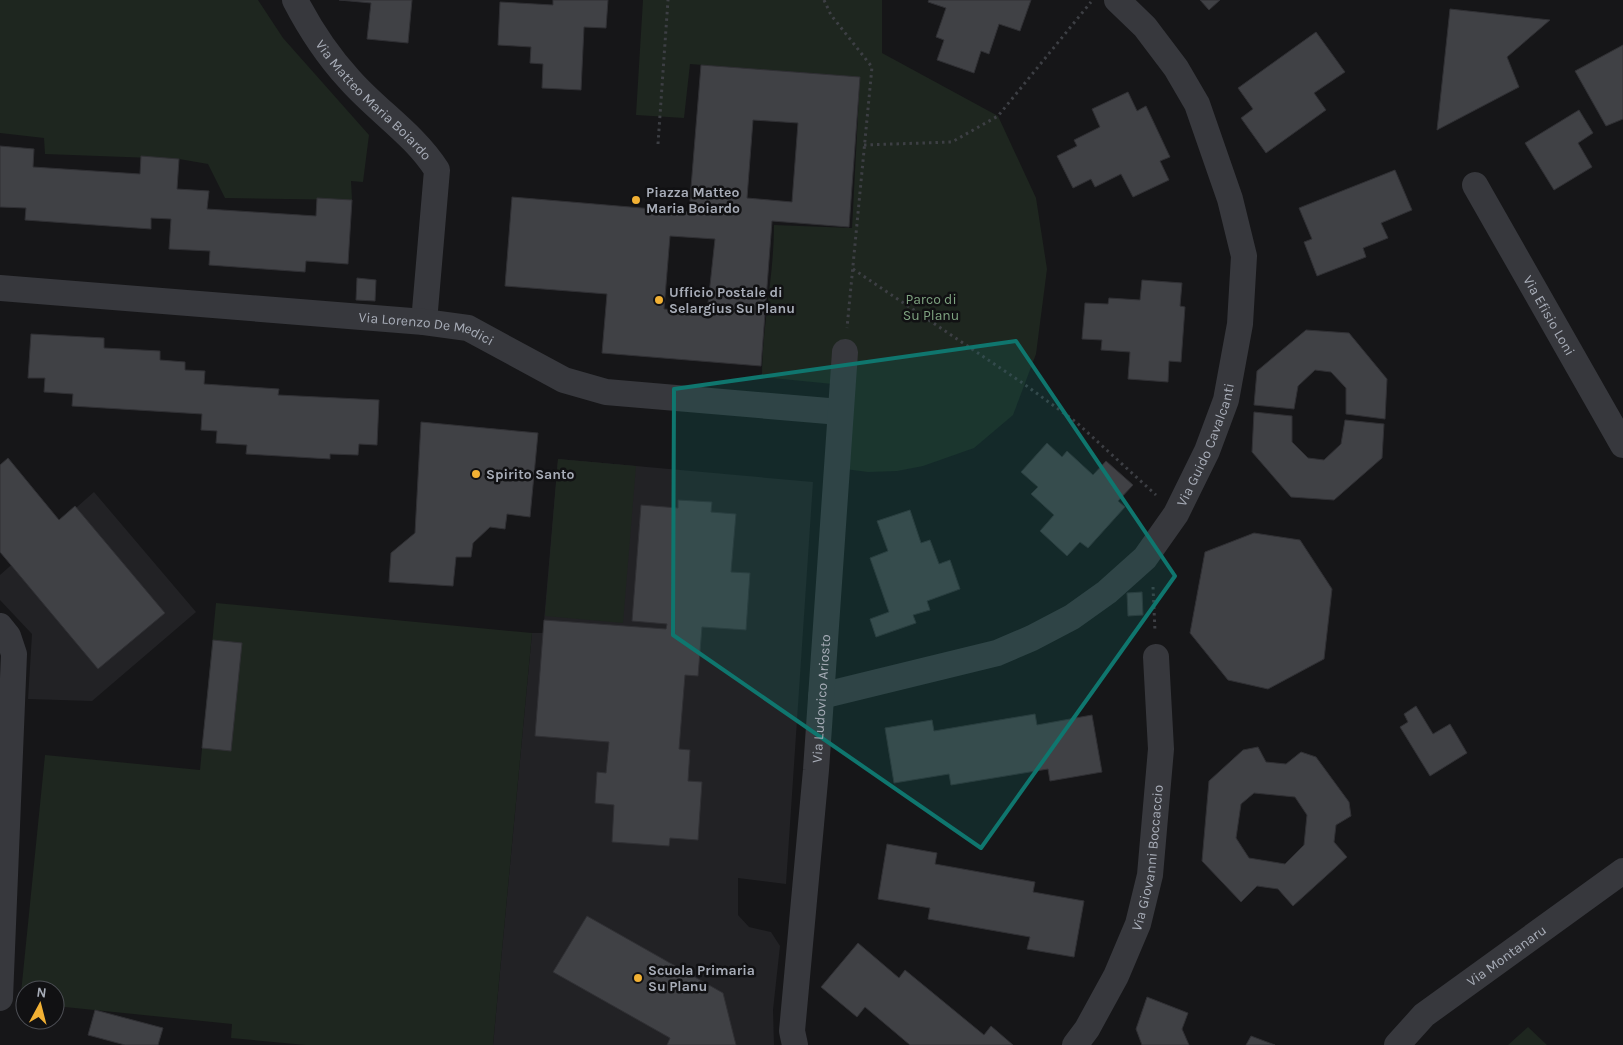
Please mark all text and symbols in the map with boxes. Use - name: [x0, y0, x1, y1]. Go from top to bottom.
- street label: Via Matteo Maria Boiardo: [312, 36, 435, 163]
- place label: Piazza Matteo Maria Boiardo: [646, 184, 740, 217]
- marker: Piazza Matteo Maria Boiardo: [630, 194, 642, 206]
- street label: Via Efisio Loni: [1520, 272, 1579, 358]
- place label: Ufficio Postale di Selargius Su Planu: [669, 284, 795, 317]
- park label: Parco di Su Planu: [903, 291, 959, 324]
- marker: Ufficio Postale di Selargius Su Planu: [653, 294, 665, 306]
- street label: Via Lorenzo De Medici: [358, 308, 497, 349]
- street label: Via Guido Cavalcanti: [1173, 382, 1237, 509]
- place label: Spirito Santo: [486, 466, 574, 483]
- marker: Spirito Santo: [470, 468, 482, 480]
- street label: Via Ludovico Ariosto: [808, 634, 834, 763]
- street label: Via Giovanni Boccaccio: [1127, 784, 1166, 934]
- street label: Via Montanaru: [1463, 921, 1549, 990]
- place label: Scuola Primaria Su Planu: [648, 962, 755, 995]
- marker: Scuola Primaria Su Planu: [632, 972, 644, 984]
- north arrow: [15, 980, 65, 1030]
- text: N: [36, 984, 48, 1002]

